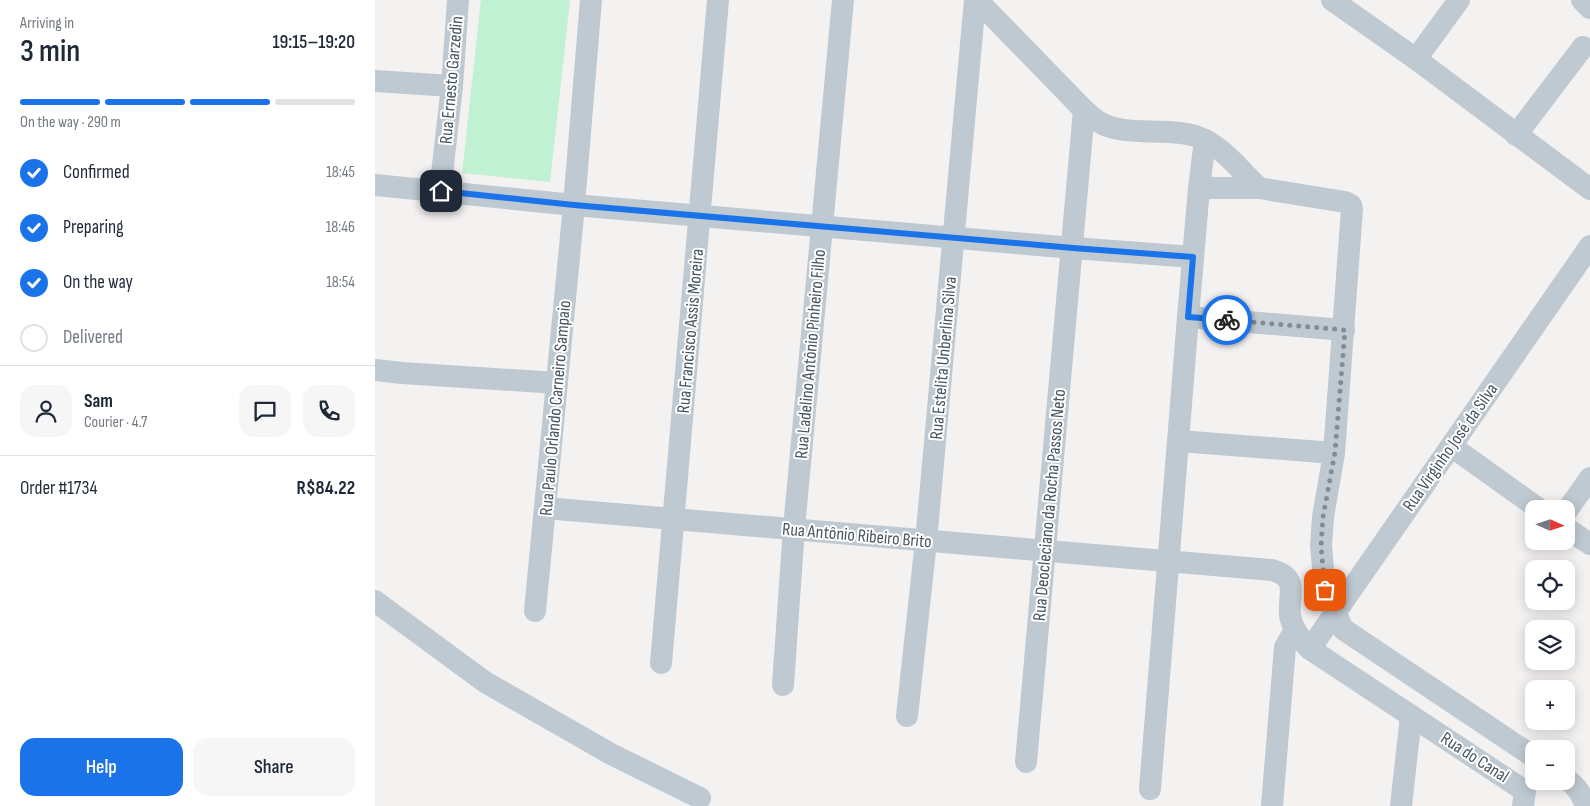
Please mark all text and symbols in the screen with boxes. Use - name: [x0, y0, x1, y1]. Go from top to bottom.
- text: Arriving in: [20, 14, 74, 33]
- street label: Rua Ernesto Garzedin: [435, 15, 468, 145]
- text: 19:15–19:20: [272, 31, 355, 54]
- text: 3 min: [20, 32, 80, 71]
- text: On the way · 290 m: [20, 113, 121, 132]
- icon: check: [20, 159, 48, 187]
- text: Confirmed: [63, 161, 130, 184]
- text: 18:45: [326, 163, 355, 182]
- pin: [420, 170, 462, 212]
- icon: home: [427, 177, 455, 205]
- icon: check: [20, 214, 48, 242]
- text: Preparing: [63, 216, 124, 239]
- text: 18:46: [326, 218, 355, 237]
- street label: Rua Francisco Assis Moreira: [673, 248, 708, 414]
- street label: Rua Ladelino Antônio Pinheiro Filho: [791, 248, 830, 460]
- icon: check: [20, 269, 48, 297]
- text: On the way: [63, 271, 133, 294]
- text: 18:54: [326, 273, 355, 292]
- street label: Rua Estelita Unberlina Silva: [926, 276, 961, 440]
- courier: [1202, 295, 1252, 345]
- street label: Rua Paulo Orlando Carneiro Sampaio: [536, 299, 575, 517]
- icon: bike: [1213, 306, 1241, 334]
- text: Delivered: [63, 326, 123, 349]
- street label: Rua Virginho José da Silva: [1398, 379, 1502, 515]
- button: person: [20, 385, 72, 437]
- button: chat: [239, 385, 291, 437]
- button: phone: [303, 385, 355, 437]
- street label: Rua Deocleciano da Rocha Passos Neto: [1029, 388, 1070, 622]
- text: Sam: [84, 390, 113, 413]
- text: Courier · 4.7: [84, 413, 147, 432]
- text: Order #1734: [20, 477, 97, 500]
- text: R$84.22: [297, 477, 355, 500]
- north arrow: [1525, 500, 1575, 550]
- map controls: [1525, 500, 1575, 790]
- street label: Rua Antônio Ribeiro Brito: [781, 519, 933, 552]
- button: locate: [1525, 560, 1575, 610]
- pin: [1304, 569, 1346, 611]
- icon: bag: [1311, 576, 1339, 604]
- button: layers: [1525, 620, 1575, 670]
- button: +: [1525, 680, 1575, 730]
- street label: Rua do Canal: [1437, 728, 1513, 787]
- button: Help: [20, 738, 183, 796]
- button: Share: [193, 738, 355, 796]
- button: −: [1525, 740, 1575, 790]

